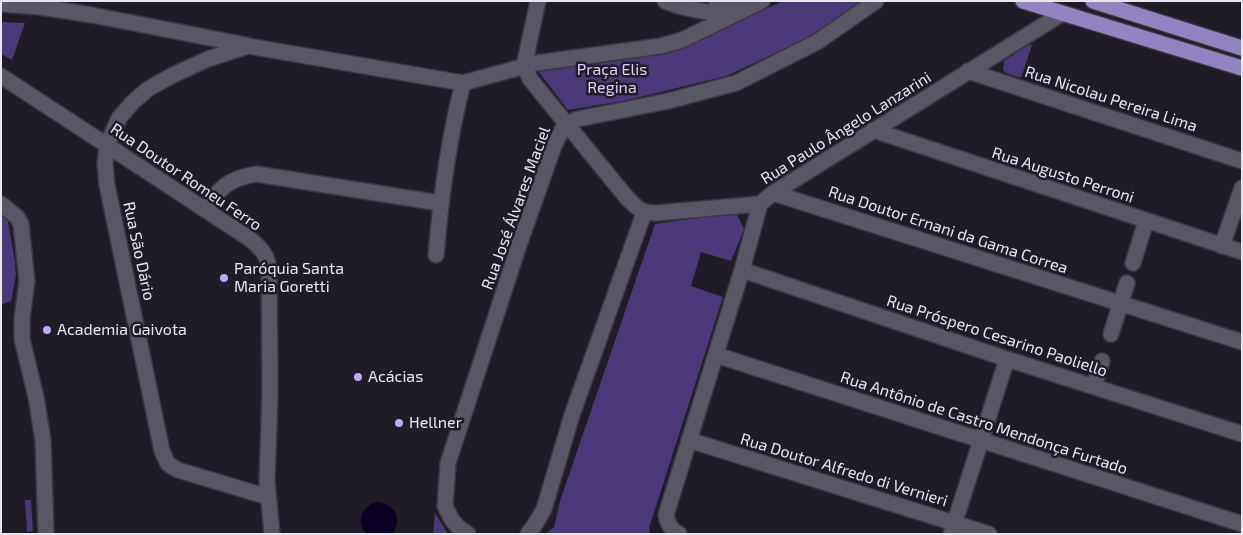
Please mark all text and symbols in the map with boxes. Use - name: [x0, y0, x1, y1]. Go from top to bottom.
- park label: Praça Elis Regina: [577, 60, 647, 98]
- street label: Rua Nicolau Pereira Lima: [1022, 62, 1200, 136]
- street label: Rua Paulo Ângelo Lanzarini: [757, 68, 935, 188]
- street label: Rua Doutor Romeu Ferro: [107, 119, 265, 235]
- street label: Rua José Álvares Maciel: [478, 124, 554, 292]
- street label: Rua Augusto Perroni: [990, 143, 1136, 207]
- street label: Rua Doutor Ernani da Gama Correa: [826, 182, 1070, 278]
- street label: Rua São Dário: [119, 200, 159, 302]
- place label: Paróquia Santa Maria Goretti: [234, 259, 344, 297]
- marker: Paróquia Santa Maria Goretti: [218, 272, 230, 284]
- street label: Rua Próspero Cesarino Paoliello: [884, 291, 1110, 381]
- place label: Academia Gaivota: [57, 320, 187, 340]
- marker: Academia Gaivota: [41, 324, 53, 336]
- place label: Acácias: [368, 367, 423, 387]
- street label: Rua Antônio de Castro Mendonça Furtado: [838, 367, 1130, 479]
- marker: Acácias: [352, 371, 364, 383]
- place label: Hellner: [409, 413, 462, 433]
- marker: Hellner: [393, 417, 405, 429]
- street label: Rua Doutor Alfredo di Vernieri: [738, 429, 950, 511]

